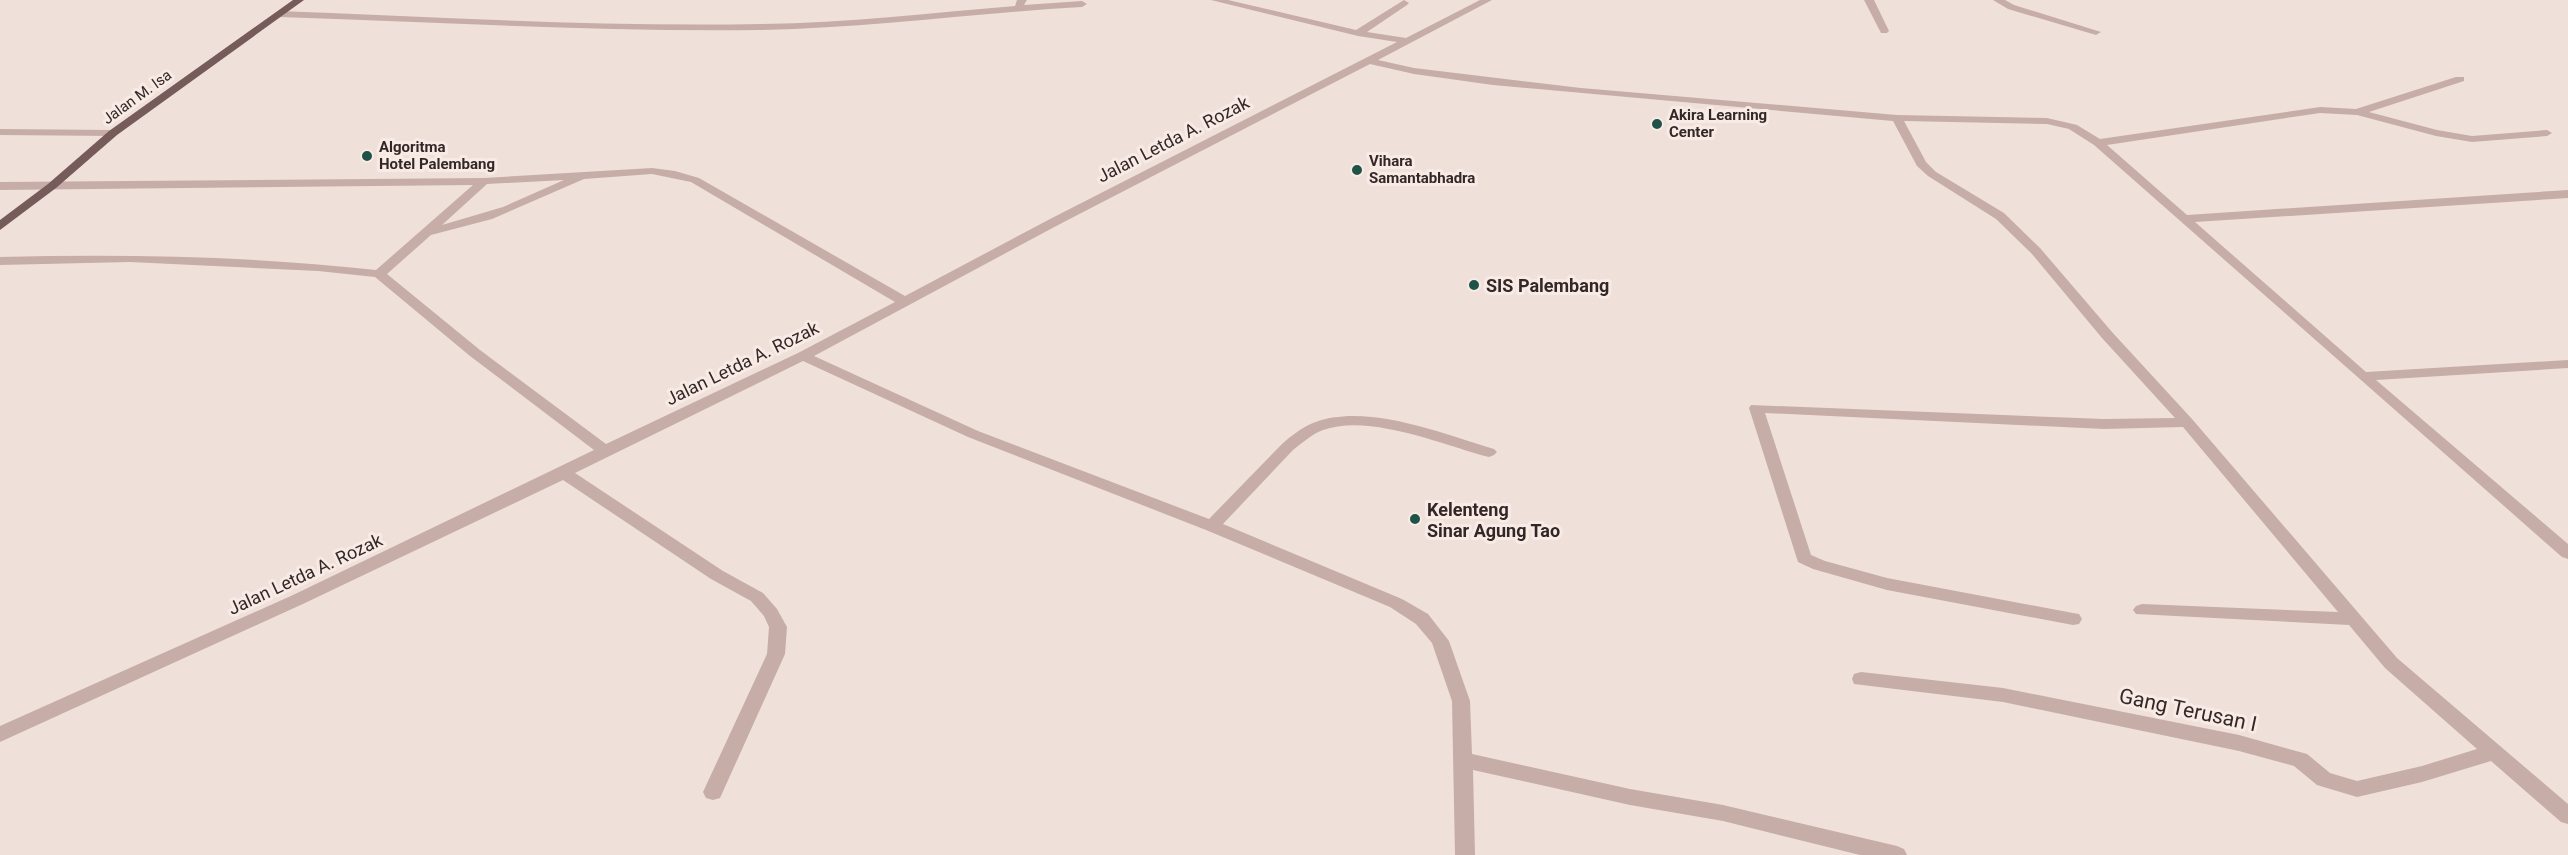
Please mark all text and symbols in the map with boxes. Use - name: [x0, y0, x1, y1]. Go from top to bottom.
- street label: Jalan M. Isa: [99, 66, 175, 128]
- street label: Jalan Letda A. Rozak: [1093, 91, 1253, 186]
- place label: Akira Learning Center: [1669, 106, 1767, 141]
- marker: Akira Learning Center: [1650, 117, 1664, 131]
- place label: Algoritma Hotel Palembang: [379, 138, 495, 173]
- marker: Algoritma Hotel Palembang: [360, 149, 374, 163]
- place label: Vihara Samantabhadra: [1369, 152, 1475, 187]
- marker: Vihara Samantabhadra: [1350, 163, 1364, 177]
- place label: SIS Palembang: [1486, 275, 1609, 296]
- marker: SIS Palembang: [1467, 278, 1481, 292]
- street label: Jalan Letda A. Rozak: [662, 316, 823, 409]
- place label: Kelenteng Sinar Agung Tao: [1427, 499, 1560, 541]
- marker: Kelenteng Sinar Agung Tao: [1408, 512, 1422, 526]
- street label: Jalan Letda A. Rozak: [224, 529, 386, 619]
- street label: Gang Terusan I: [2117, 684, 2259, 736]

